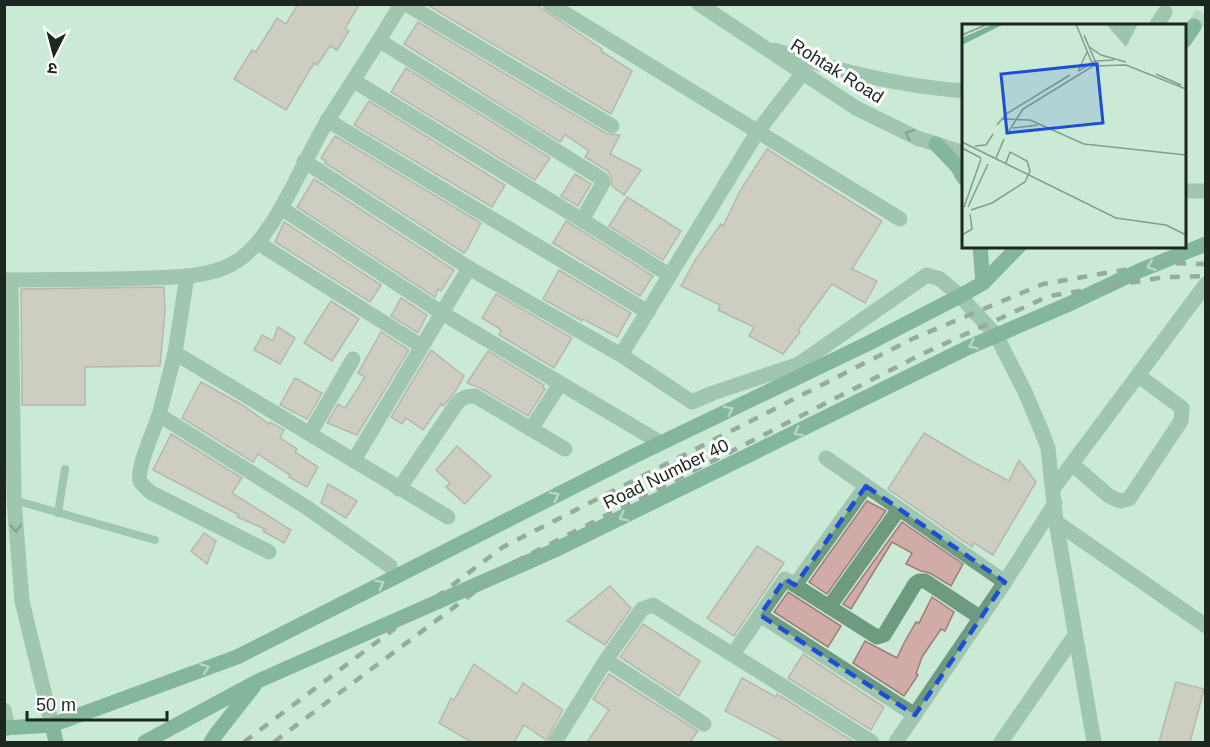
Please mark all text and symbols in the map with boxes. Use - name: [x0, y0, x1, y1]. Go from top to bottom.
- north arrow: [24, 24, 84, 84]
- inset map: [962, 24, 1186, 248]
- street label: Rohtak Road: [787, 35, 887, 107]
- text: उ: [46, 59, 58, 77]
- one-way arrow: [904, 129, 915, 141]
- one-way arrow: [1146, 259, 1157, 271]
- one-way arrow: [969, 338, 980, 350]
- one-way arrow: [723, 406, 734, 418]
- one-way arrow: [794, 424, 805, 436]
- street label: Road Number 40: [600, 435, 732, 513]
- one-way arrow: [548, 492, 559, 503]
- one-way arrow: [618, 509, 629, 521]
- one-way arrow: [9, 523, 22, 532]
- one-way arrow: [374, 580, 385, 591]
- one-way arrow: [199, 663, 210, 676]
- scale bar: [27, 684, 166, 722]
- text: 50 m: [36, 695, 76, 715]

